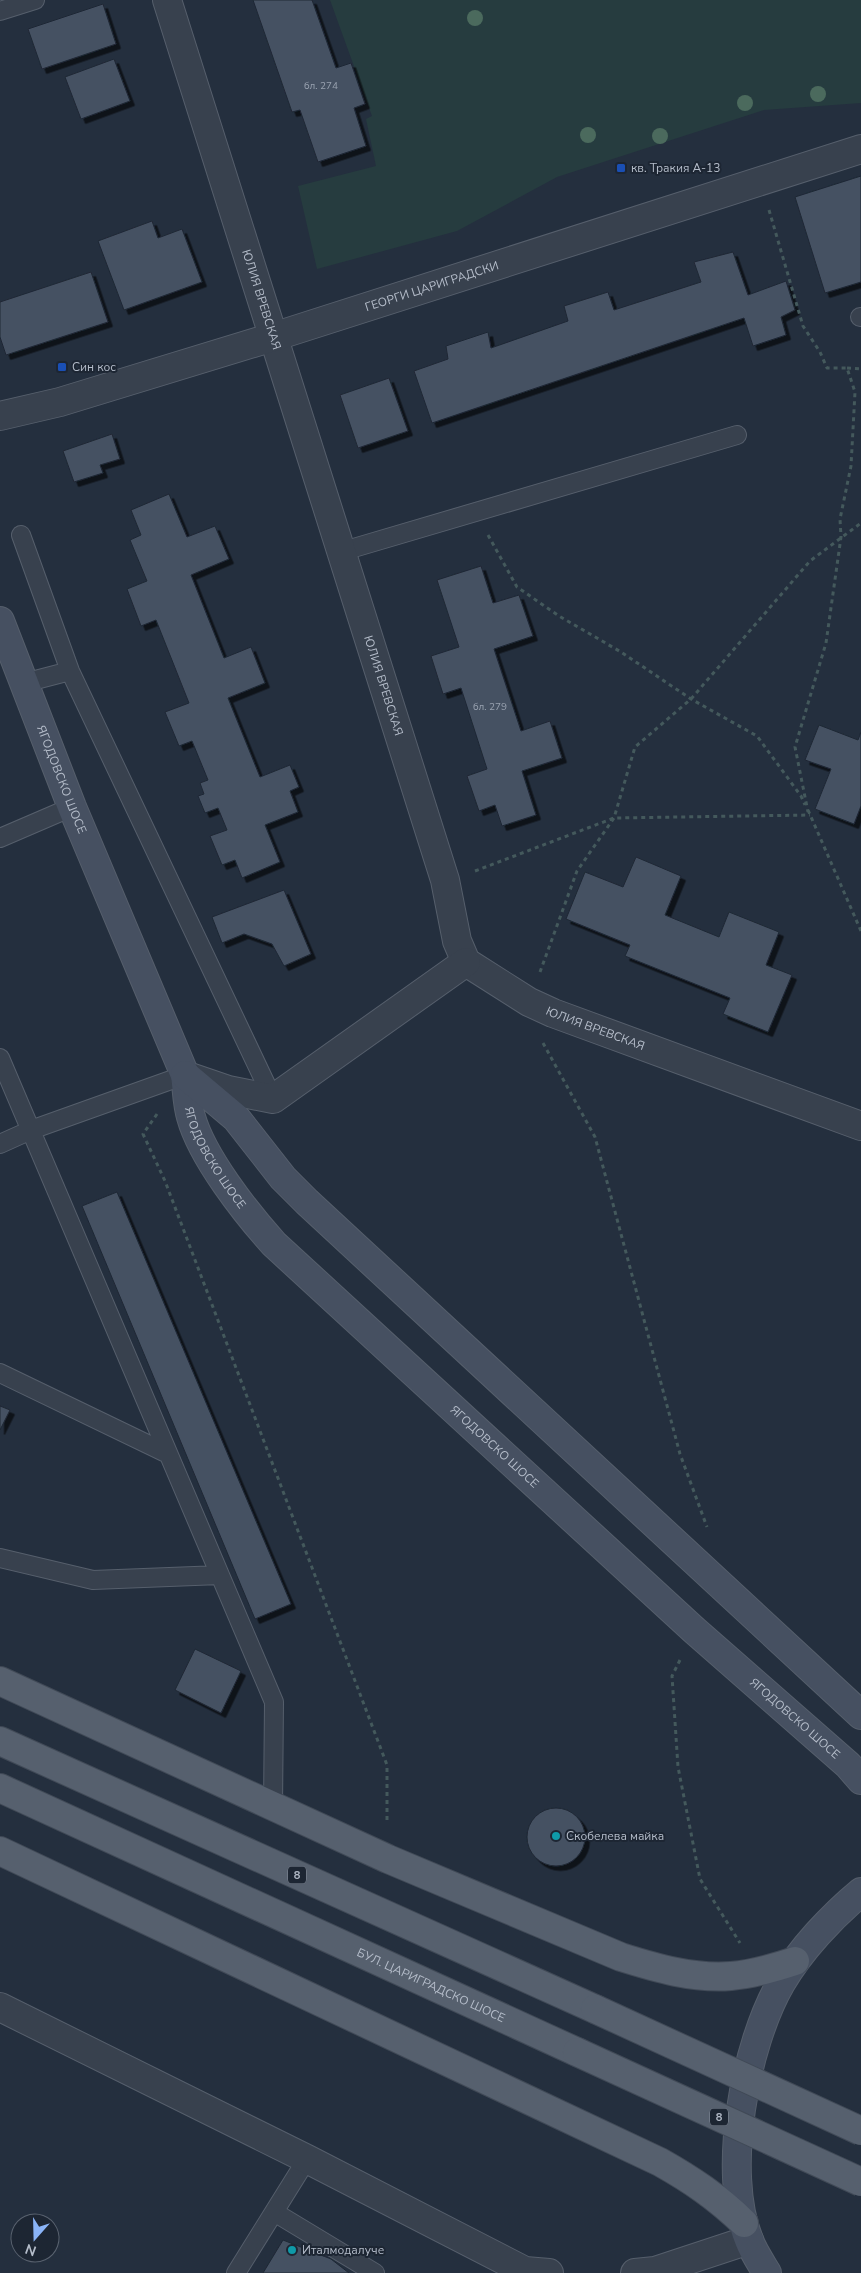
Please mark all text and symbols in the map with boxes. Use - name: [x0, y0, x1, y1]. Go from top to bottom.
- house number: бл. 274: [304, 79, 338, 93]
- place label: кв. Тракия А-13: [631, 160, 721, 176]
- marker: кв. Тракия А-13: [615, 162, 627, 174]
- street label: ЮЛИЯ ВРЕВСКАЯ: [238, 247, 285, 352]
- street label: ГЕОРГИ ЦАРИГРАДСКИ: [363, 257, 501, 315]
- place label: Син кос: [72, 359, 116, 375]
- marker: Син кос: [56, 361, 68, 373]
- street label: ЮЛИЯ ВРЕВСКАЯ: [360, 633, 407, 738]
- house number: бл. 279: [473, 700, 507, 714]
- street label: ЯГОДОВСКО ШОСЕ: [33, 723, 90, 836]
- street label: ЮЛИЯ ВРЕВСКАЯ: [543, 1003, 647, 1054]
- street label: ЯГОДОВСКО ШОСЕ: [181, 1105, 250, 1212]
- street label: ЯГОДОВСКО ШОСЕ: [447, 1402, 542, 1491]
- street label: ЯГОДОВСКО ШОСЕ: [746, 1674, 843, 1762]
- place label: Скобелева майка: [566, 1828, 664, 1844]
- marker: Скобелева майка: [550, 1830, 562, 1842]
- road number: 8: [288, 1866, 306, 1884]
- street label: БУЛ. ЦАРИГРАДСКО ШОСЕ: [354, 1944, 508, 2026]
- road number: 8: [710, 2108, 728, 2126]
- north arrow: [10, 2213, 60, 2263]
- text: N: [23, 2239, 39, 2260]
- place label: Италмодалуче: [302, 2242, 384, 2258]
- marker: Италмодалуче: [286, 2244, 298, 2256]

